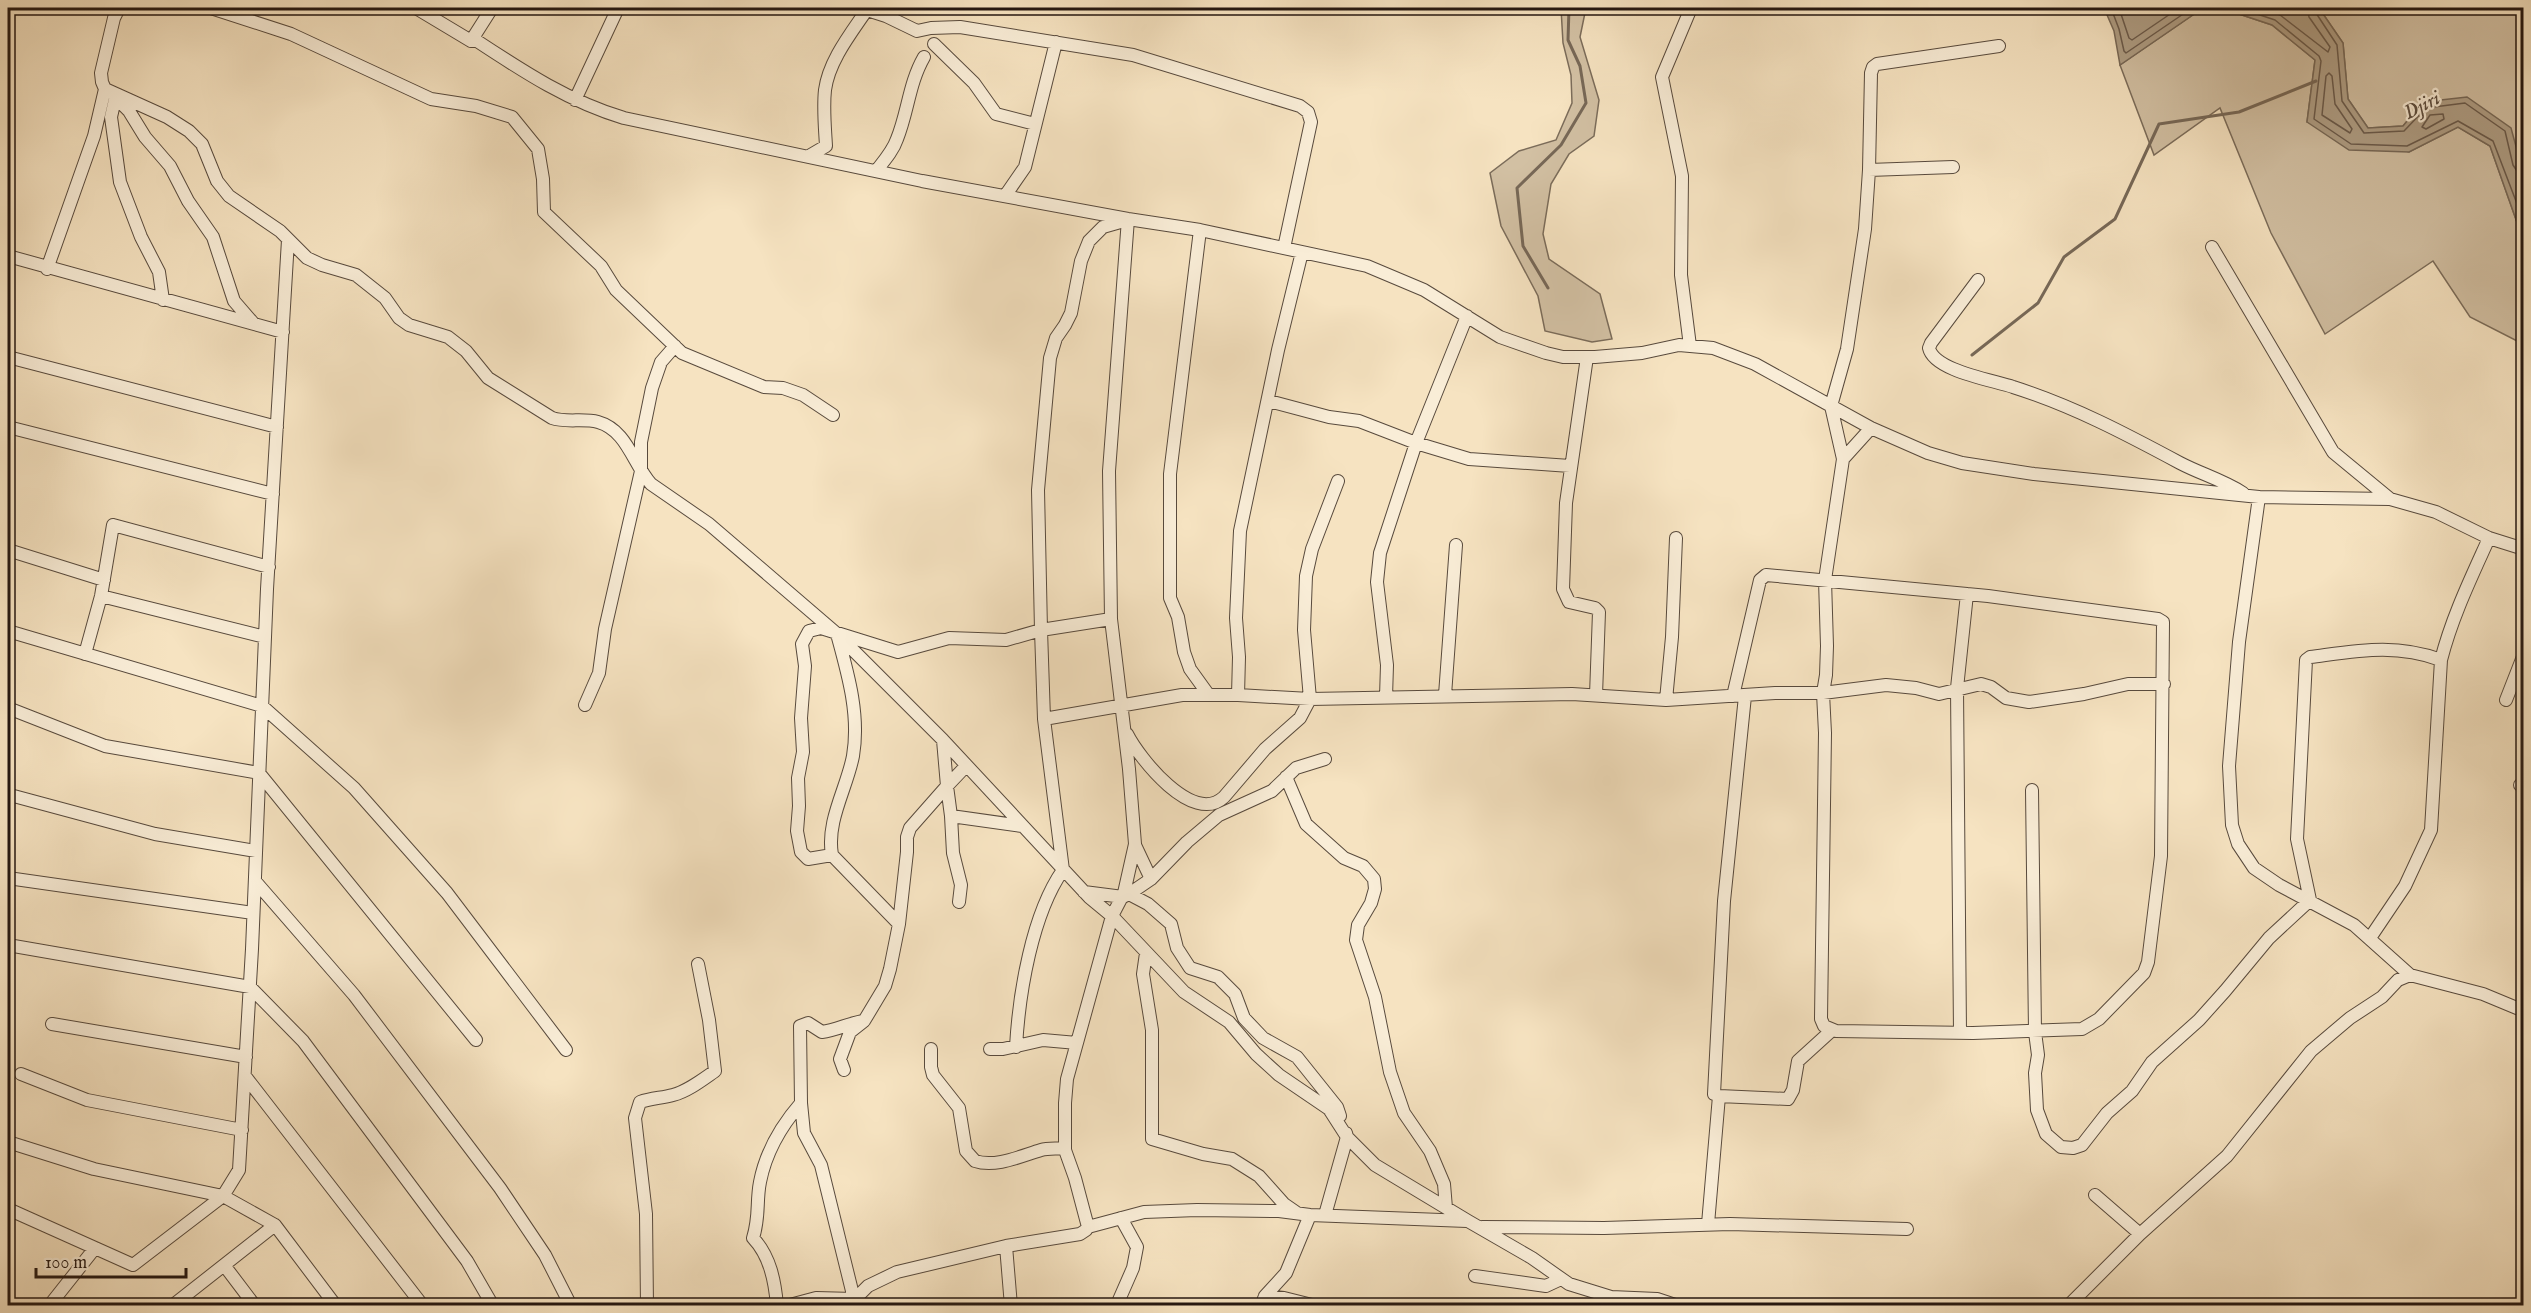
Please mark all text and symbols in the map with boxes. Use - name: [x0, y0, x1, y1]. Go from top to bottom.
- water label: Djiri: [2399, 86, 2446, 126]
- scale bar: [36, 1241, 186, 1279]
- text: 100 m: [45, 1252, 87, 1275]

